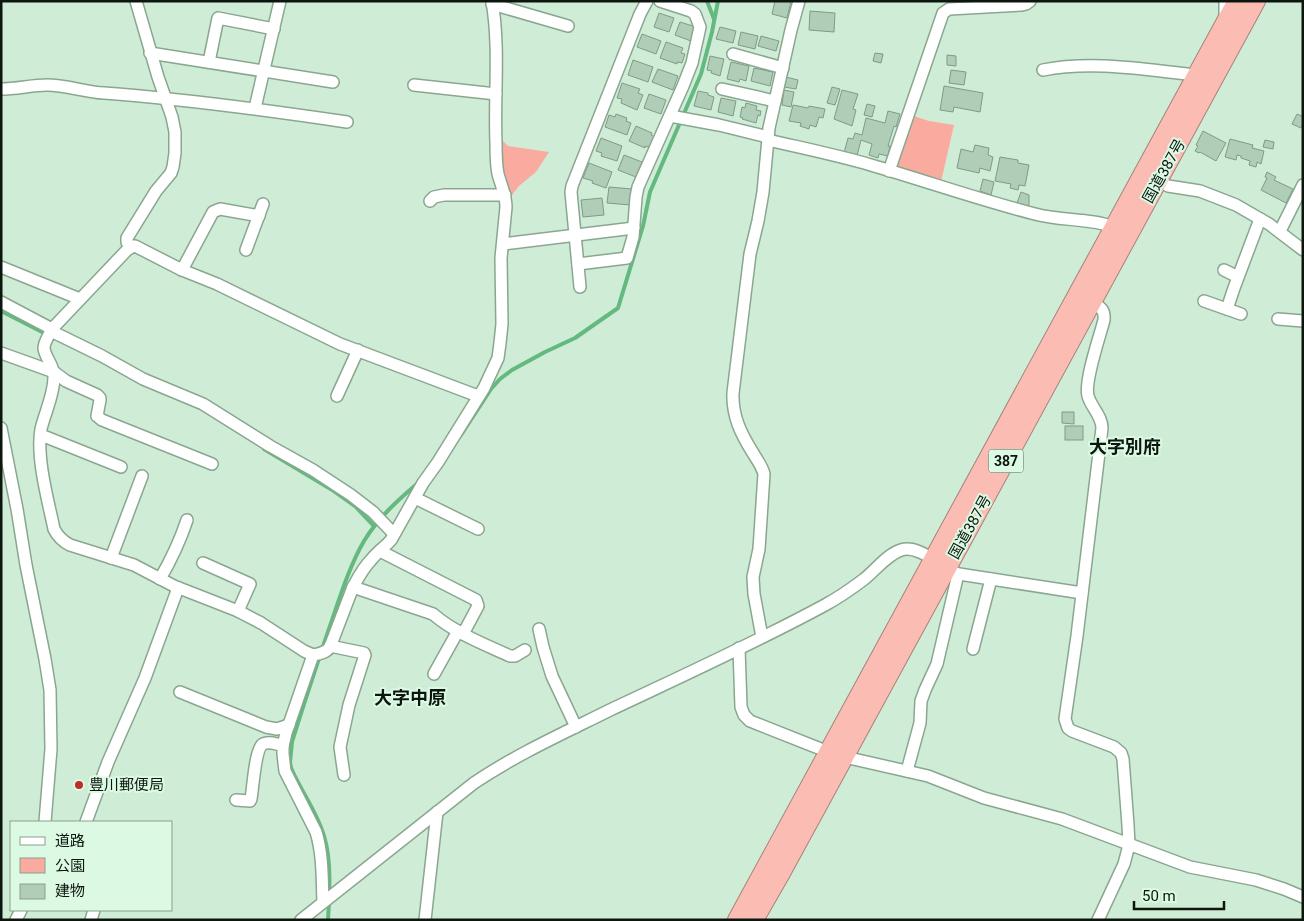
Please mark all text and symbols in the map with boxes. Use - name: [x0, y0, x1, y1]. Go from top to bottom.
- street label: 国道387号: [1139, 136, 1189, 206]
- district label: 大字別府: [1089, 436, 1161, 457]
- road number: 387: [988, 450, 1024, 472]
- street label: 国道387号: [945, 492, 995, 562]
- district label: 大字中原: [374, 687, 446, 708]
- place label: 豊川郵便局: [89, 776, 164, 794]
- marker: 豊川郵便局: [73, 779, 85, 791]
- legend: [10, 821, 172, 911]
- text: 道路: [55, 832, 85, 850]
- text: 公園: [55, 857, 85, 875]
- scale bar: [1134, 878, 1224, 910]
- text: 建物: [55, 882, 85, 900]
- text: 50 m: [1142, 887, 1176, 905]

